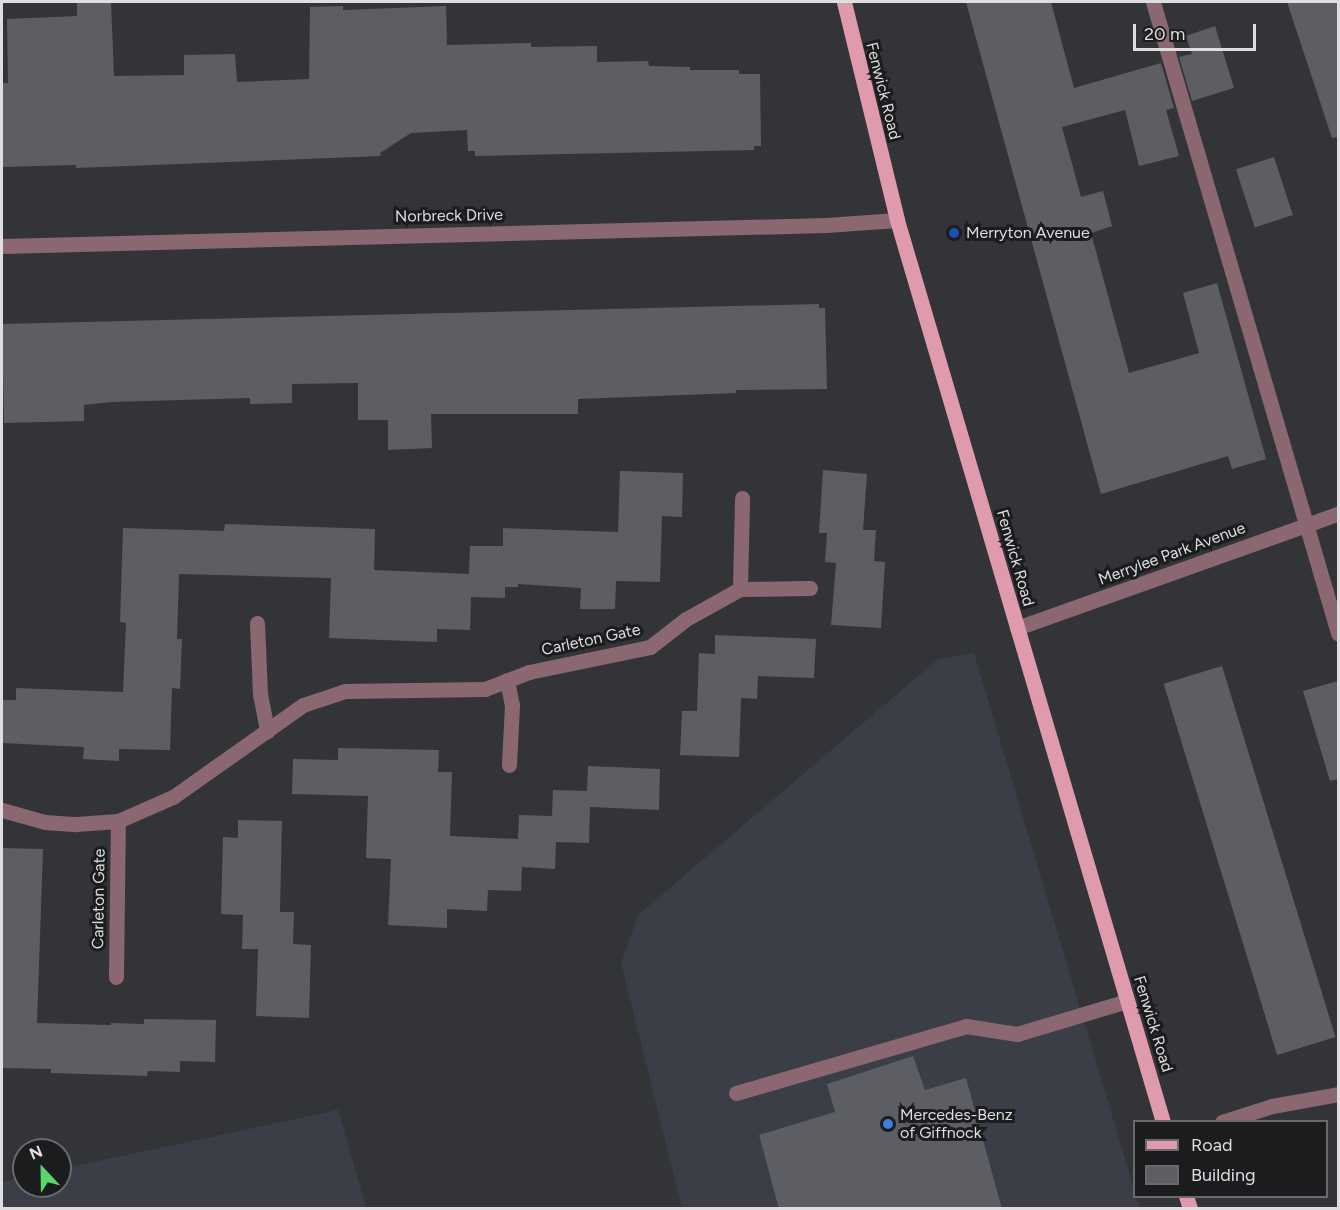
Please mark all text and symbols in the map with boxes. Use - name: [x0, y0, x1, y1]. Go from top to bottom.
- scale bar: [1136, 12, 1259, 50]
- text: 20 m: [1144, 23, 1185, 45]
- street label: Fenwick Road: [862, 40, 904, 142]
- street label: Norbreck Drive: [395, 205, 503, 227]
- place label: Merryton Avenue: [966, 223, 1090, 243]
- marker: Merryton Avenue: [947, 226, 961, 240]
- street label: Fenwick Road: [992, 507, 1038, 609]
- street label: Merrylee Park Avenue: [1096, 518, 1248, 590]
- street label: Carleton Gate: [540, 620, 642, 660]
- street label: Carleton Gate: [89, 849, 109, 949]
- street label: Fenwick Road: [1129, 974, 1177, 1074]
- place label: Mercedes-Benz of Giffnock: [900, 1105, 1013, 1143]
- marker: Mercedes-Benz of Giffnock: [881, 1117, 895, 1131]
- legend: [1133, 1120, 1328, 1198]
- text: Road: [1191, 1134, 1232, 1156]
- north arrow: [12, 1138, 72, 1198]
- text: N: [27, 1142, 45, 1164]
- text: Building: [1191, 1164, 1256, 1186]

